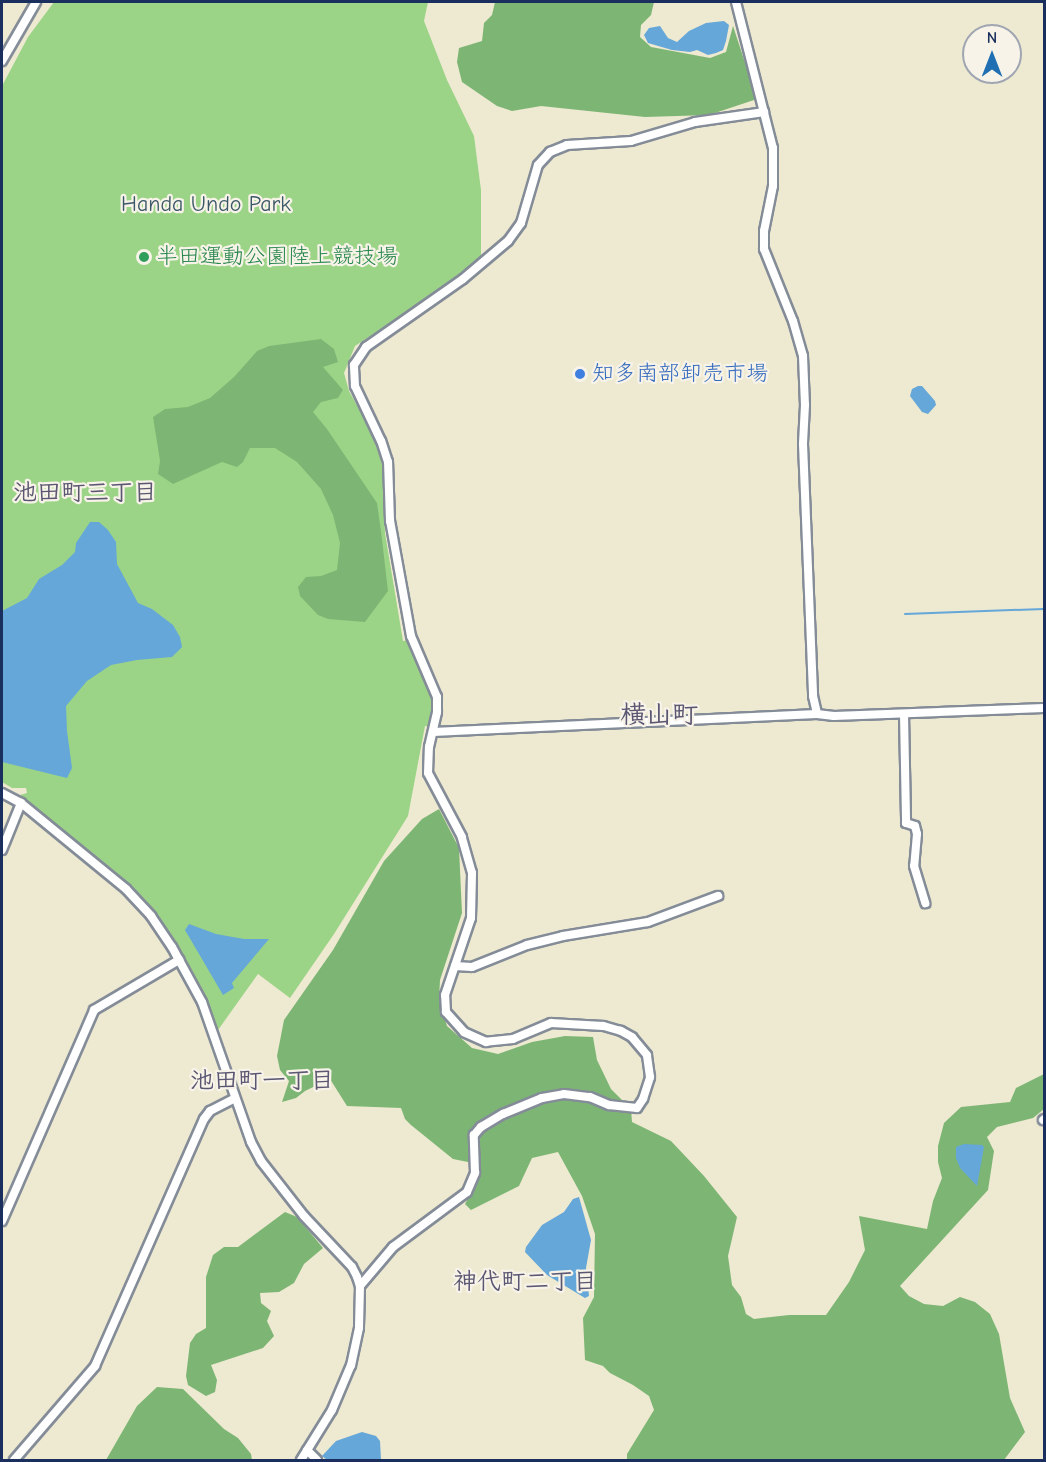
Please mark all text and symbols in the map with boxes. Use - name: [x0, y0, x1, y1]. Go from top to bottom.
- north arrow: [962, 24, 1022, 84]
- text: N: [987, 29, 997, 47]
- park label: Handa Undo Park: [121, 192, 291, 218]
- place label: 半田運動公園陸上競技場: [156, 244, 398, 270]
- marker: 半田運動公園陸上競技場: [137, 250, 151, 264]
- place label: 知多南部卸売市場: [592, 361, 768, 387]
- marker: 知多南部卸売市場: [573, 367, 587, 381]
- district label: 池田町三丁目: [13, 479, 157, 507]
- district label: 横山町: [620, 700, 698, 732]
- district label: 池田町一丁目: [190, 1067, 334, 1095]
- district label: 神代町二丁目: [453, 1268, 597, 1296]

